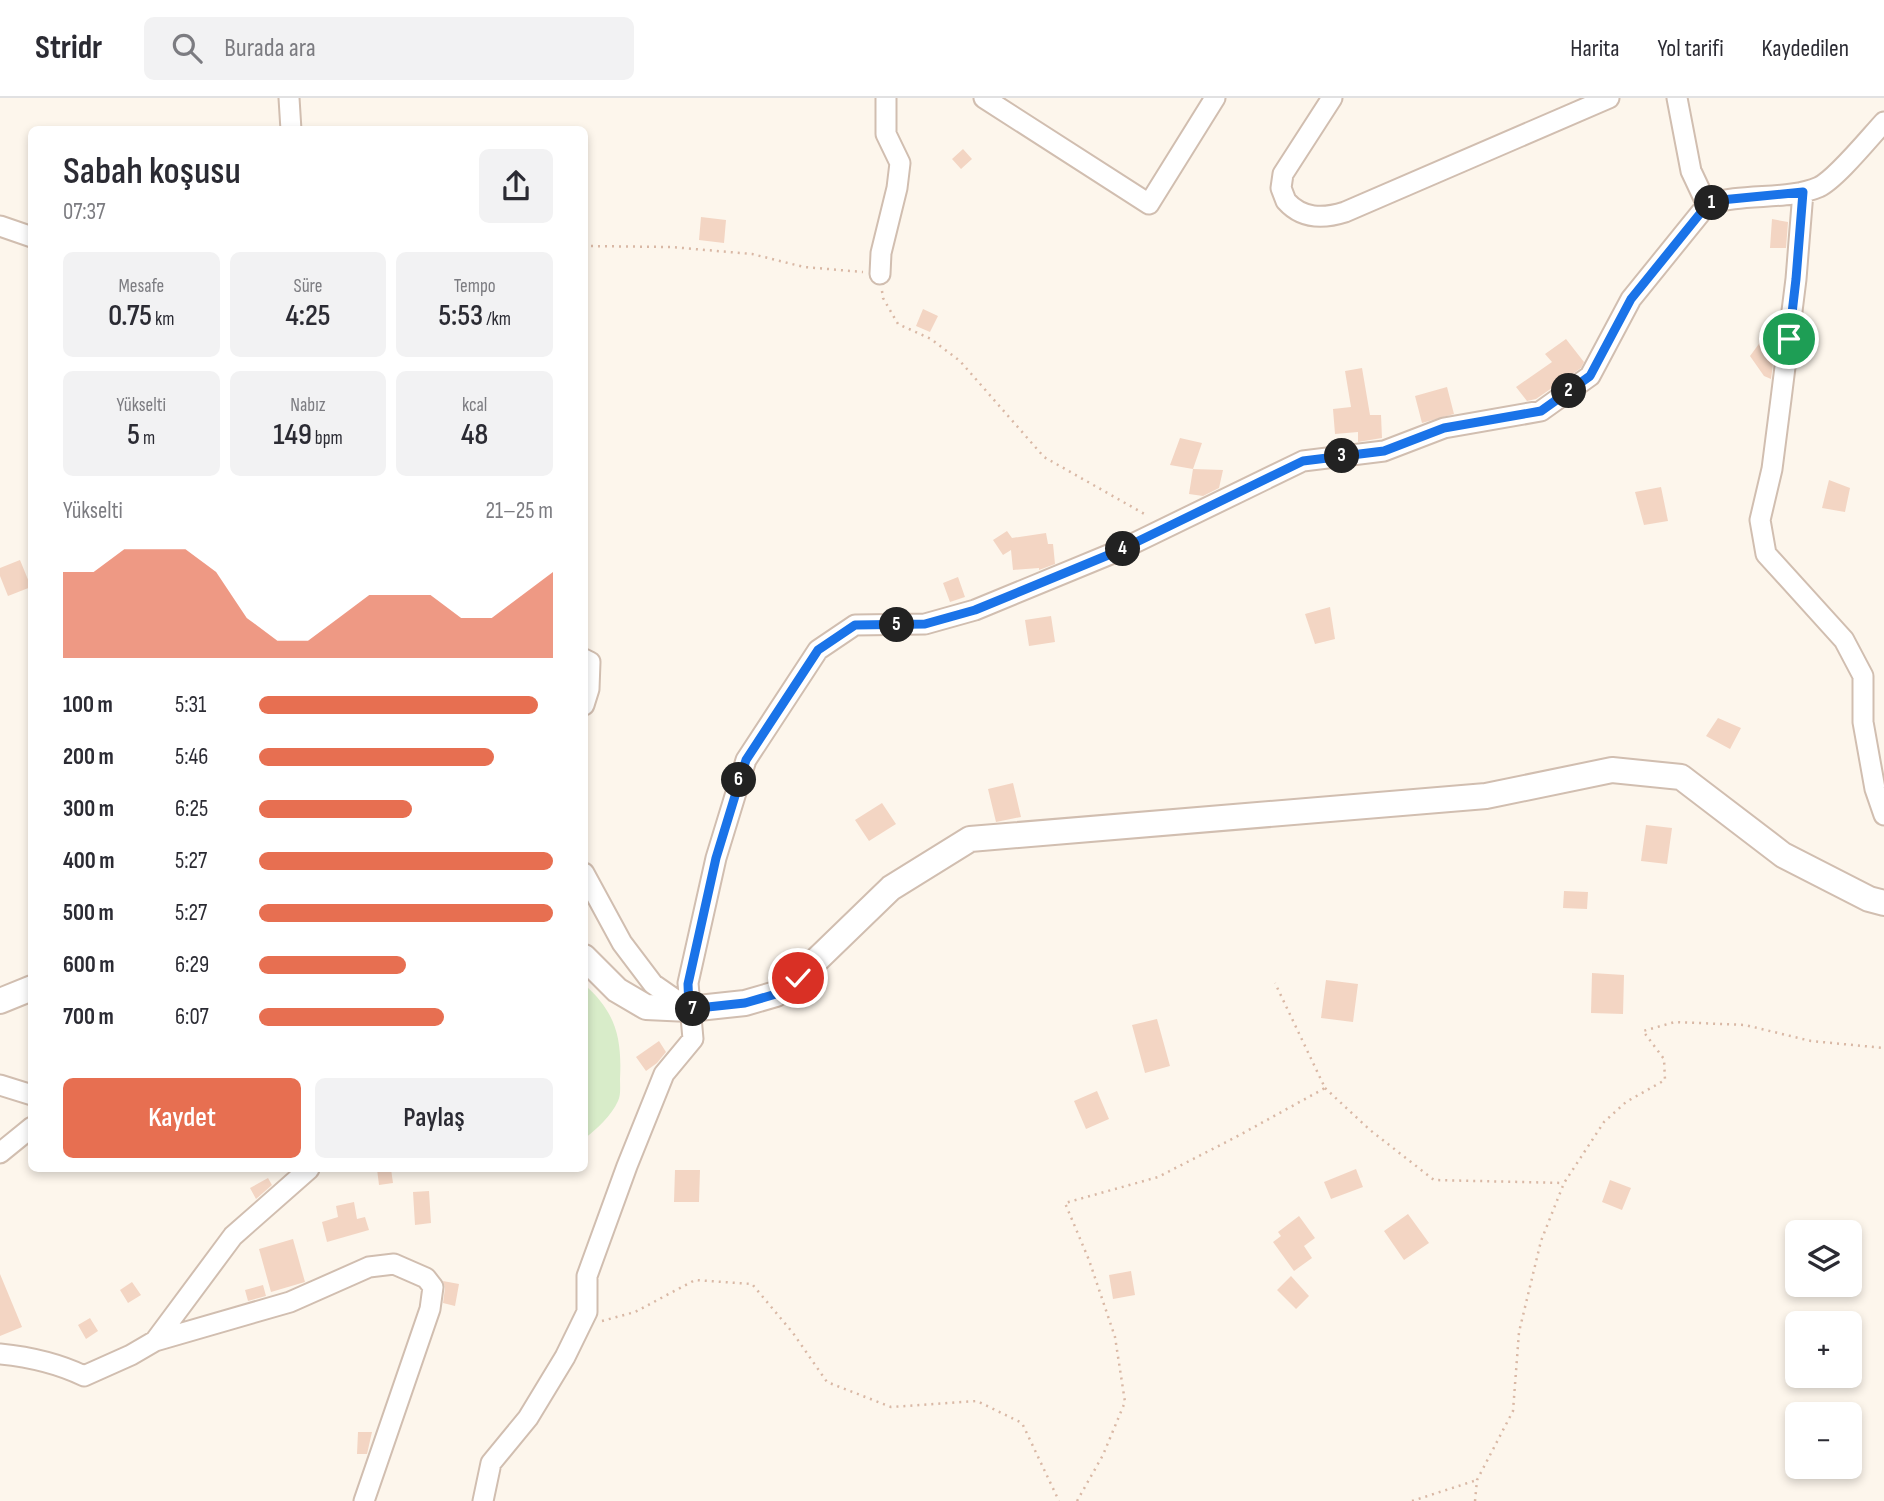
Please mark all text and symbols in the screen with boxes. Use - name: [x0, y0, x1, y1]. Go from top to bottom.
- search box: [144, 17, 634, 80]
- text: Stridr: [35, 28, 102, 68]
- icon: search: [168, 29, 206, 67]
- text: Burada ara: [224, 33, 316, 64]
- text: Harita: [1570, 34, 1620, 63]
- text: Yol tarifi: [1658, 34, 1724, 63]
- text: Kaydedilen: [1762, 34, 1849, 63]
- text: Sabah koşusu: [63, 149, 241, 194]
- button: share: [479, 149, 553, 223]
- pin: 1: [1694, 186, 1730, 220]
- text: 1: [1708, 191, 1715, 214]
- text: 07:37: [63, 198, 105, 226]
- text: Mesafe: [118, 275, 164, 298]
- text: Süre: [294, 275, 322, 298]
- text: Tempo: [454, 275, 496, 298]
- text: 0.75: [108, 298, 152, 334]
- text: 4:25: [285, 298, 331, 334]
- text: 5:53: [438, 298, 483, 334]
- text: km: [152, 308, 174, 331]
- text: /km: [483, 308, 511, 331]
- pin: [1759, 309, 1819, 369]
- icon: arrive: [1770, 320, 1808, 358]
- pin: 2: [1552, 374, 1586, 408]
- text: 2: [1564, 379, 1573, 402]
- text: Yükselti: [117, 394, 166, 417]
- text: Nabız: [290, 394, 326, 417]
- text: kcal: [462, 394, 487, 417]
- text: 5: [127, 417, 140, 453]
- text: 149: [273, 417, 312, 453]
- text: 48: [461, 417, 488, 453]
- text: m: [140, 427, 155, 450]
- text: bpm: [312, 427, 343, 450]
- pin: 3: [1324, 438, 1360, 474]
- text: 3: [1337, 444, 1346, 467]
- text: Yükselti: [63, 497, 123, 525]
- text: 21–25 m: [485, 497, 553, 525]
- pin: 4: [1106, 532, 1140, 566]
- text: 4: [1118, 537, 1127, 560]
- pin: 5: [880, 608, 914, 642]
- text: 5: [892, 613, 901, 636]
- text: 100 m: [63, 691, 113, 719]
- text: 5:31: [175, 691, 206, 719]
- text: 200 m: [63, 743, 114, 771]
- text: 5:46: [175, 743, 208, 771]
- pin: 6: [722, 762, 756, 798]
- text: 6: [734, 768, 743, 791]
- text: 300 m: [63, 795, 114, 823]
- text: 6:25: [175, 795, 208, 823]
- text: 400 m: [63, 847, 114, 875]
- text: 5:27: [175, 847, 207, 875]
- text: 500 m: [63, 899, 114, 927]
- text: 5:27: [175, 899, 207, 927]
- pin: [768, 948, 828, 1008]
- text: 600 m: [63, 951, 115, 979]
- text: 6:29: [175, 951, 209, 979]
- icon: check: [779, 959, 817, 997]
- pin: 7: [676, 992, 710, 1026]
- text: 7: [688, 997, 697, 1020]
- text: 700 m: [63, 1003, 114, 1031]
- text: 6:07: [175, 1003, 209, 1031]
- button: Kaydet: [63, 1078, 301, 1158]
- button: Paylaş: [315, 1078, 553, 1158]
- map controls: [1785, 1220, 1862, 1479]
- button: layers: [1785, 1220, 1862, 1297]
- button: +: [1785, 1311, 1862, 1388]
- button: −: [1785, 1402, 1862, 1479]

